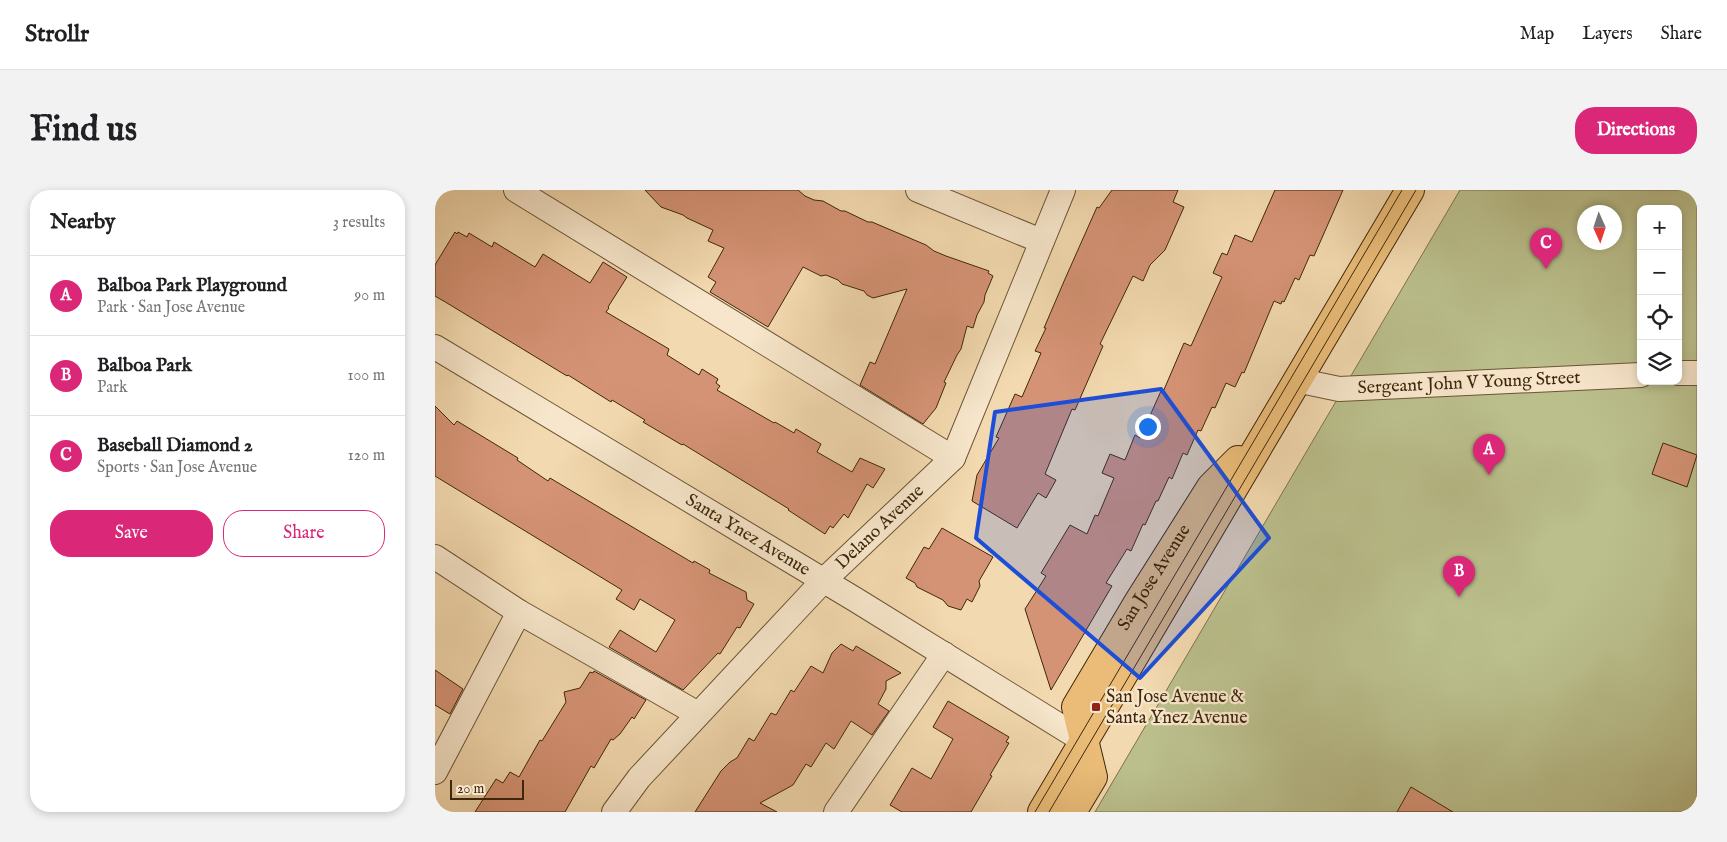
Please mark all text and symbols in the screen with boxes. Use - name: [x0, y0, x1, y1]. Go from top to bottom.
- text: Strollr: [25, 19, 89, 50]
- text: Map: [1520, 23, 1554, 46]
- text: Layers: [1582, 23, 1633, 46]
- text: Share: [1661, 23, 1702, 46]
- button: Directions: [1575, 107, 1697, 154]
- text: Find us: [30, 108, 137, 153]
- north arrow: [1577, 205, 1622, 250]
- map controls: [1637, 205, 1682, 385]
- button: +: [1637, 205, 1682, 250]
- text: Nearby: [50, 209, 115, 236]
- text: 3 results: [333, 213, 385, 233]
- pin: C: [1530, 228, 1562, 269]
- button: −: [1637, 250, 1682, 295]
- text: Balboa Park Playground: [97, 274, 287, 298]
- text: A: [61, 286, 71, 306]
- text: 90 m: [354, 286, 385, 306]
- button: locate: [1637, 295, 1682, 340]
- text: Park · San Jose Avenue: [97, 298, 245, 318]
- button: layers: [1637, 340, 1682, 385]
- text: Balboa Park: [97, 354, 192, 378]
- text: B: [61, 366, 71, 386]
- text: 100 m: [348, 366, 385, 386]
- street label: Sergeant John V Young Street: [1357, 366, 1581, 400]
- text: Park: [97, 378, 127, 398]
- your location: [1135, 414, 1161, 440]
- text: Baseball Diamond 2: [97, 434, 253, 458]
- pin: A: [1473, 434, 1505, 475]
- text: C: [60, 446, 72, 466]
- text: 120 m: [348, 446, 385, 466]
- text: Sports · San Jose Avenue: [97, 458, 257, 478]
- street label: Delano Avenue: [831, 480, 929, 575]
- street label: Santa Ynez Avenue: [681, 489, 814, 581]
- button: Save: [50, 510, 213, 557]
- button: Share: [223, 510, 385, 557]
- street label: San Jose Avenue: [1112, 520, 1196, 635]
- pin: B: [1443, 556, 1475, 597]
- place label: San Jose Avenue & Santa Ynez Avenue: [1106, 686, 1247, 730]
- marker: San Jose Avenue & Santa Ynez Avenue: [1090, 701, 1102, 713]
- scale bar: [450, 777, 524, 800]
- text: 20 m: [457, 780, 484, 798]

